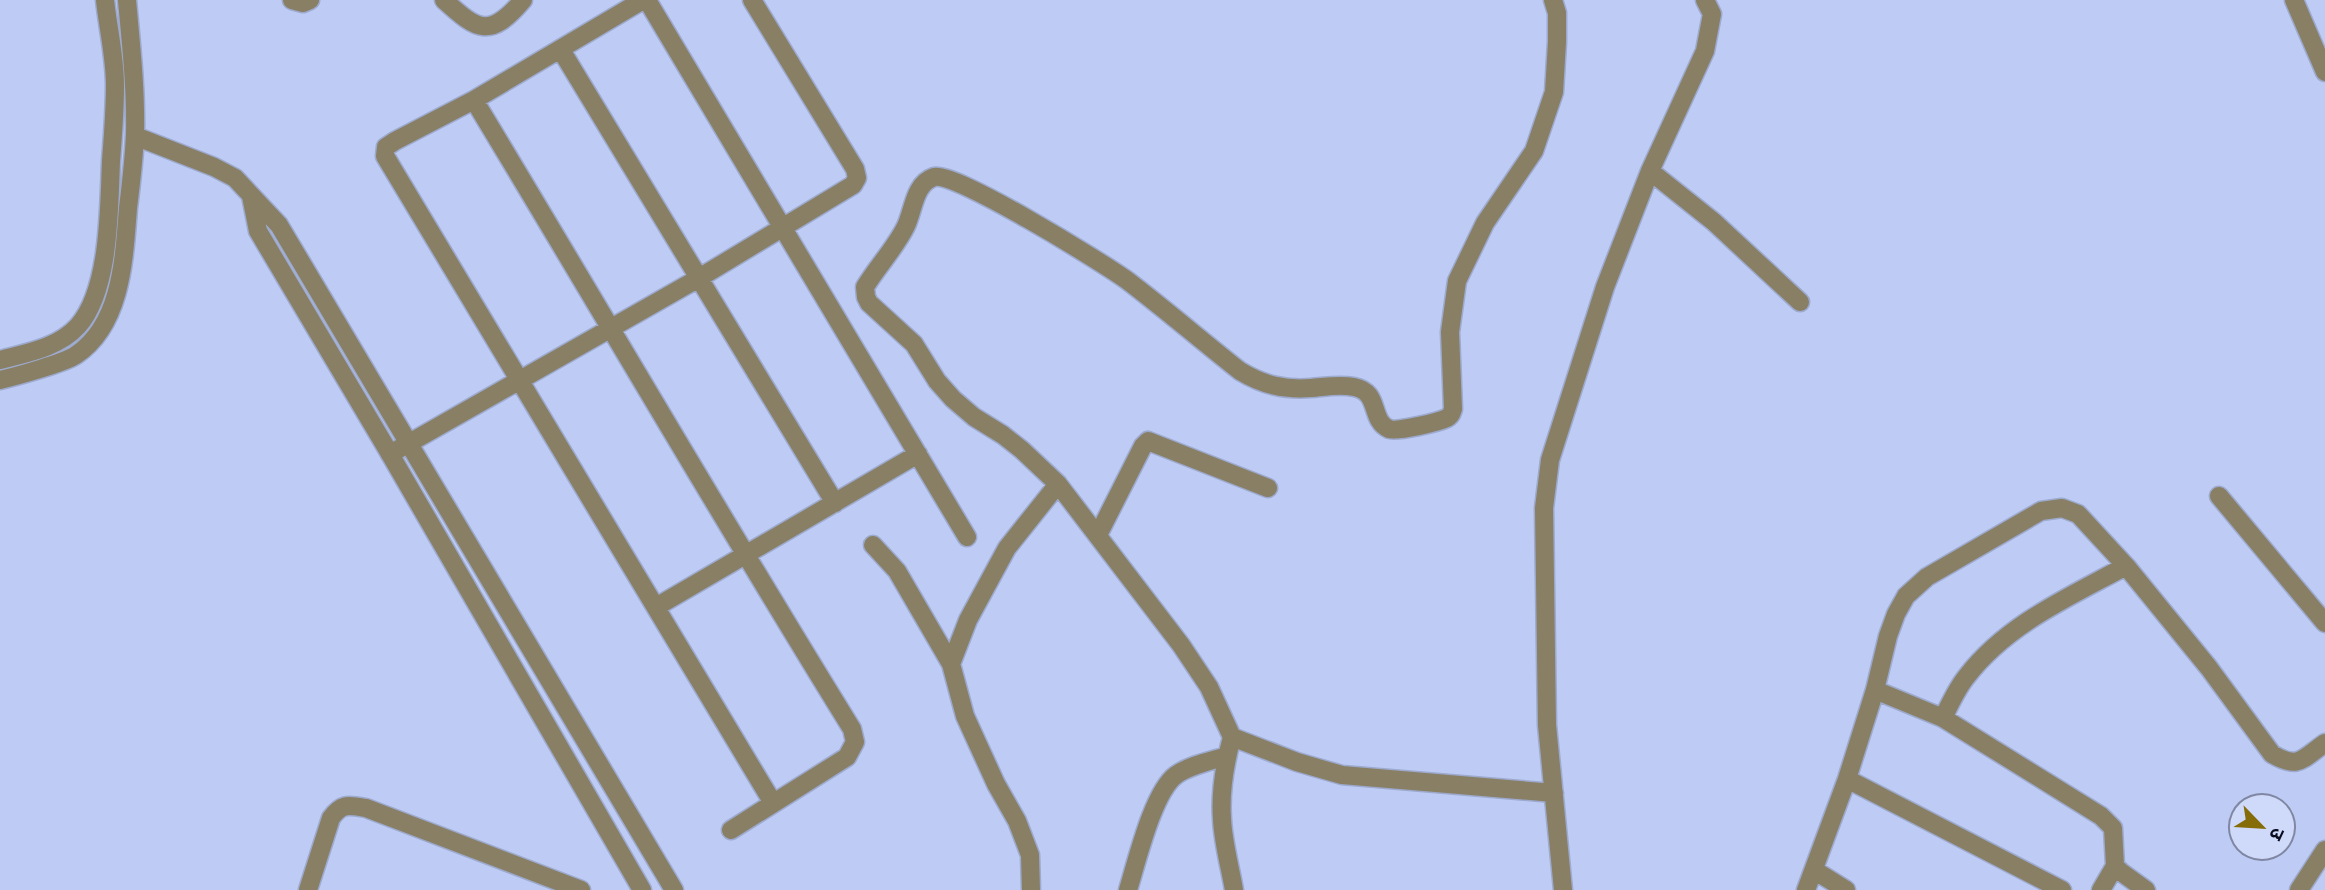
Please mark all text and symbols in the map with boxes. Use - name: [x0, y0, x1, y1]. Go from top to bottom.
- north arrow: [2227, 792, 2297, 862]
- text: उ: [2263, 824, 2292, 846]

